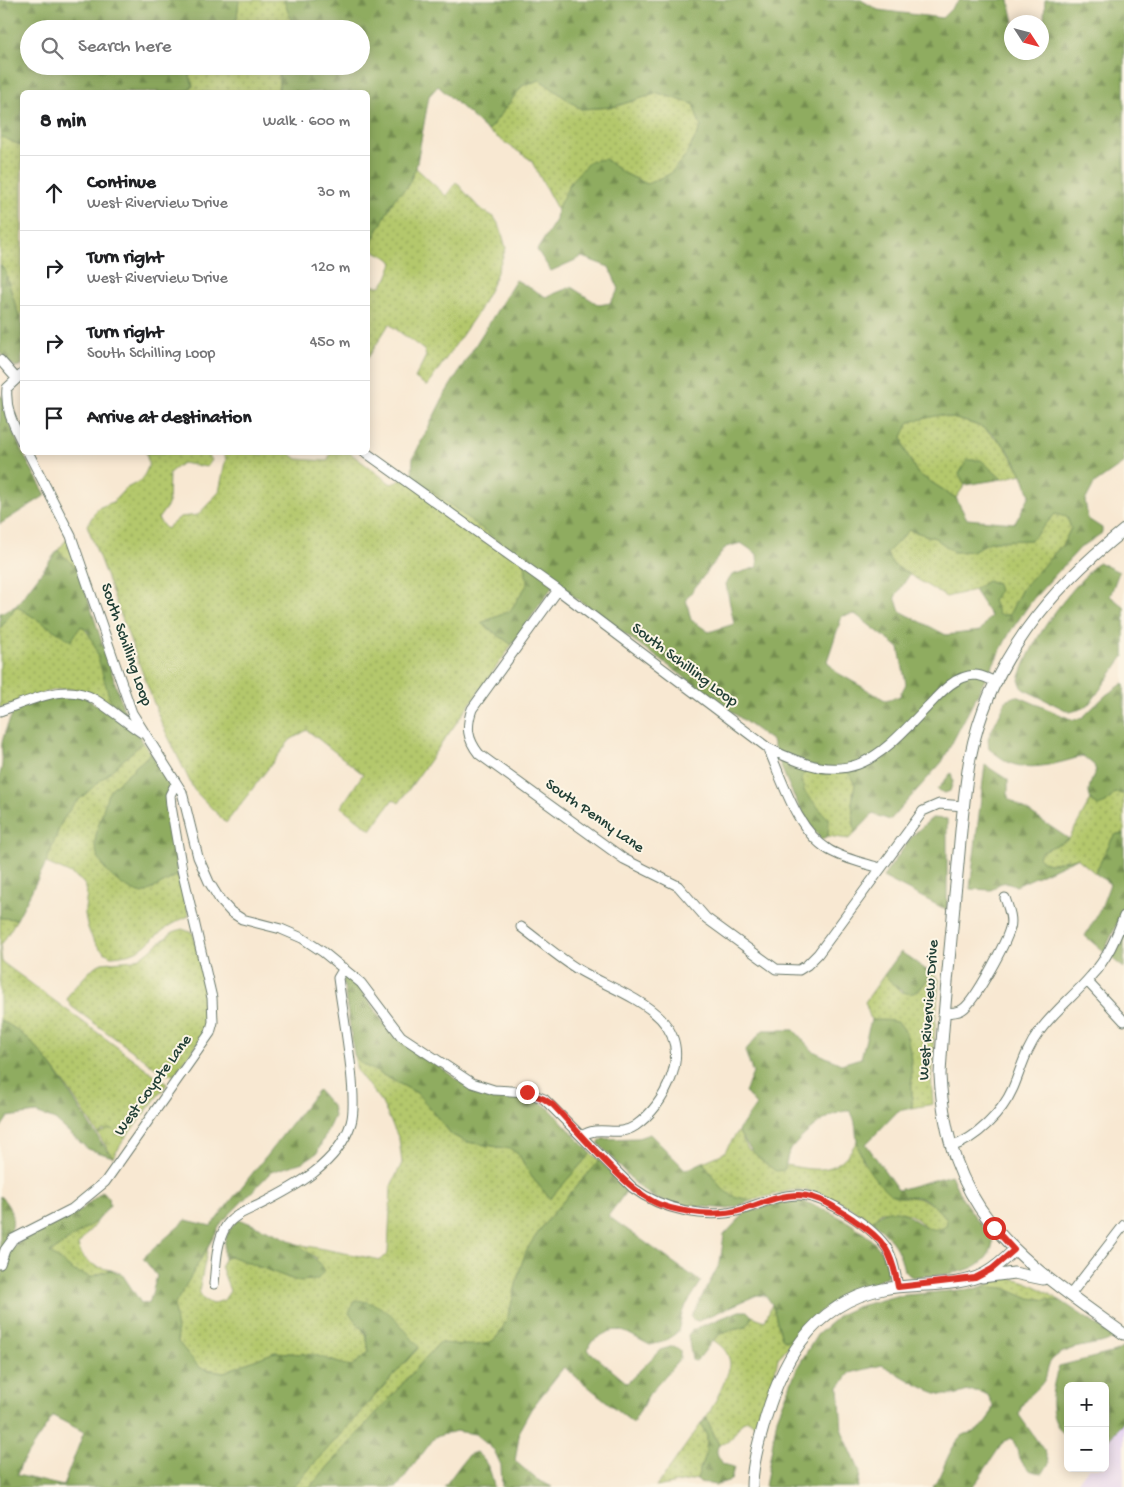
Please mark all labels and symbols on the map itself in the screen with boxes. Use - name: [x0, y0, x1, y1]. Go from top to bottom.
- north arrow: [1004, 15, 1049, 60]
- street label: South Schilling Loop: [95, 581, 155, 709]
- street label: South Schilling Loop: [627, 620, 741, 712]
- street label: South Penny Lane: [541, 776, 648, 859]
- street label: West Riverview Drive: [916, 938, 944, 1081]
- street label: West Coyote Lane: [111, 1031, 198, 1140]
- route end: [516, 1081, 539, 1104]
- route start: [983, 1217, 1006, 1240]

